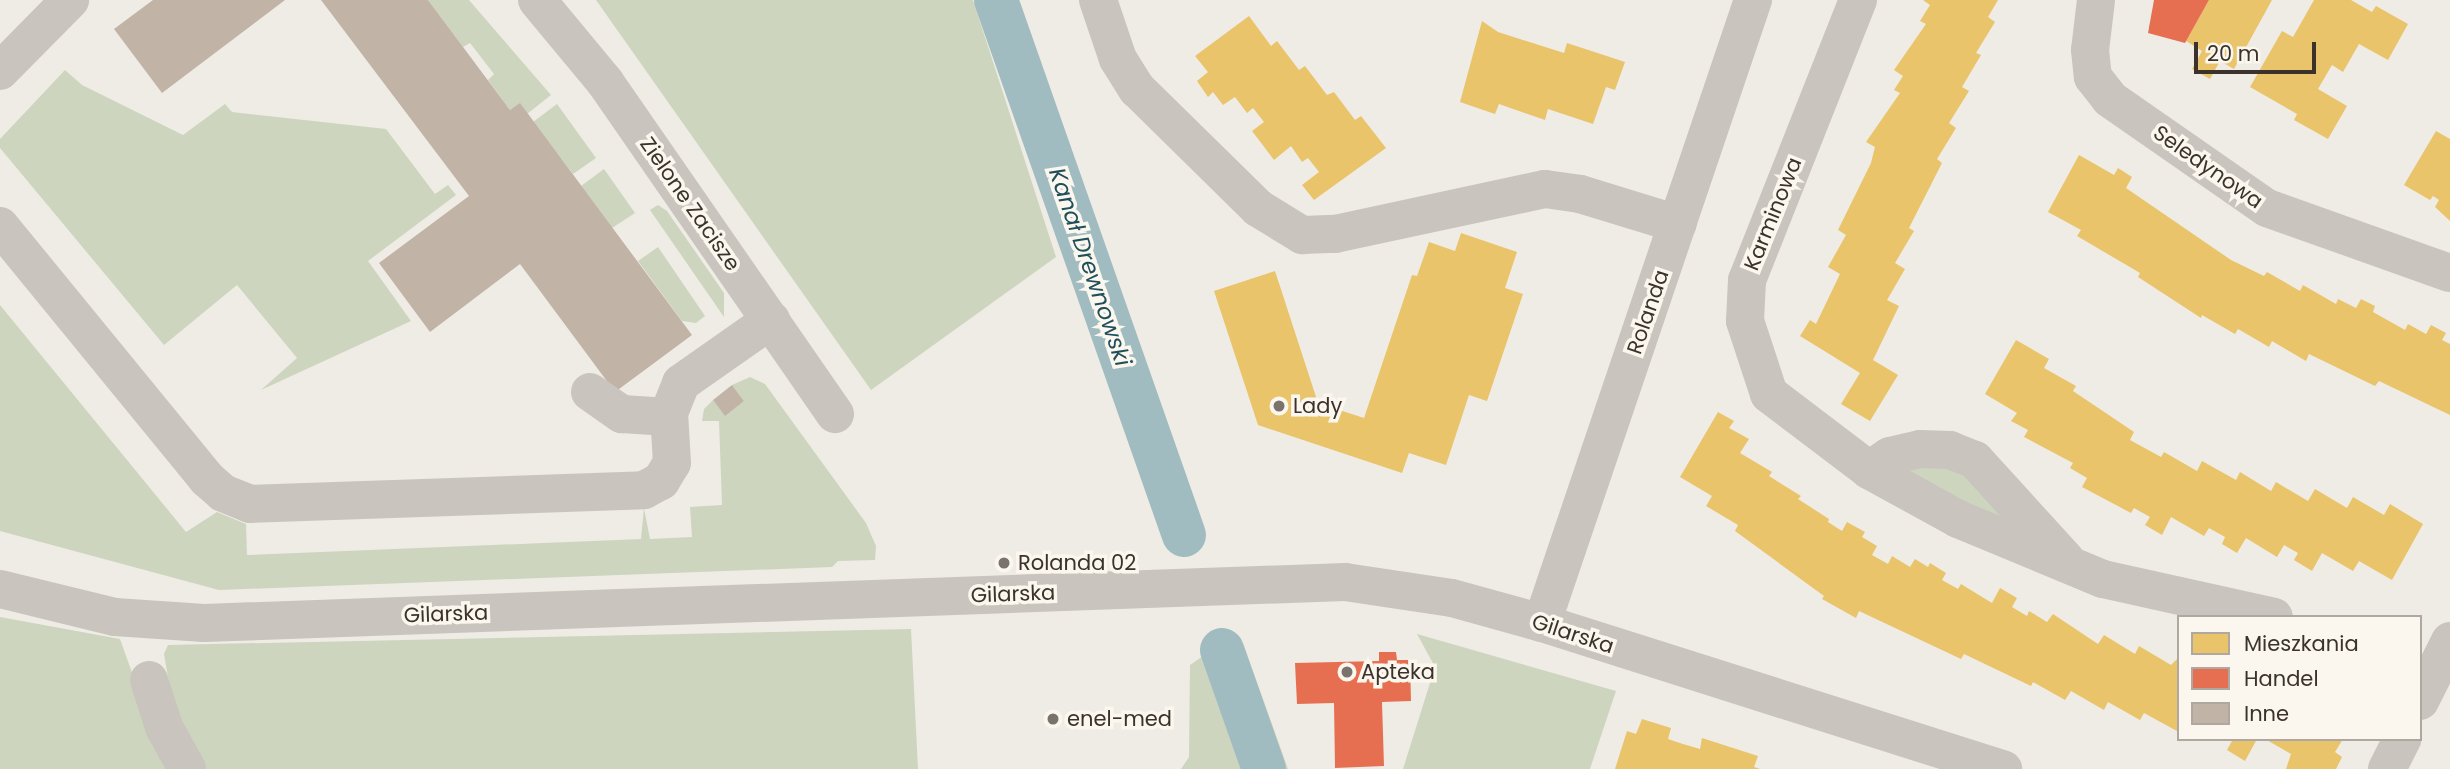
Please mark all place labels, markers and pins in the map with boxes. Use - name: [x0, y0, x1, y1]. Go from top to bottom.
- place label: Lady: [1293, 393, 1342, 419]
- marker: Lady: [1271, 398, 1287, 414]
- place label: Rolanda 02: [1018, 550, 1136, 576]
- marker: Rolanda 02: [996, 555, 1012, 571]
- place label: Apteka: [1361, 659, 1435, 685]
- marker: Apteka: [1339, 664, 1355, 680]
- place label: enel-med: [1067, 706, 1172, 732]
- marker: enel-med: [1045, 711, 1061, 727]

